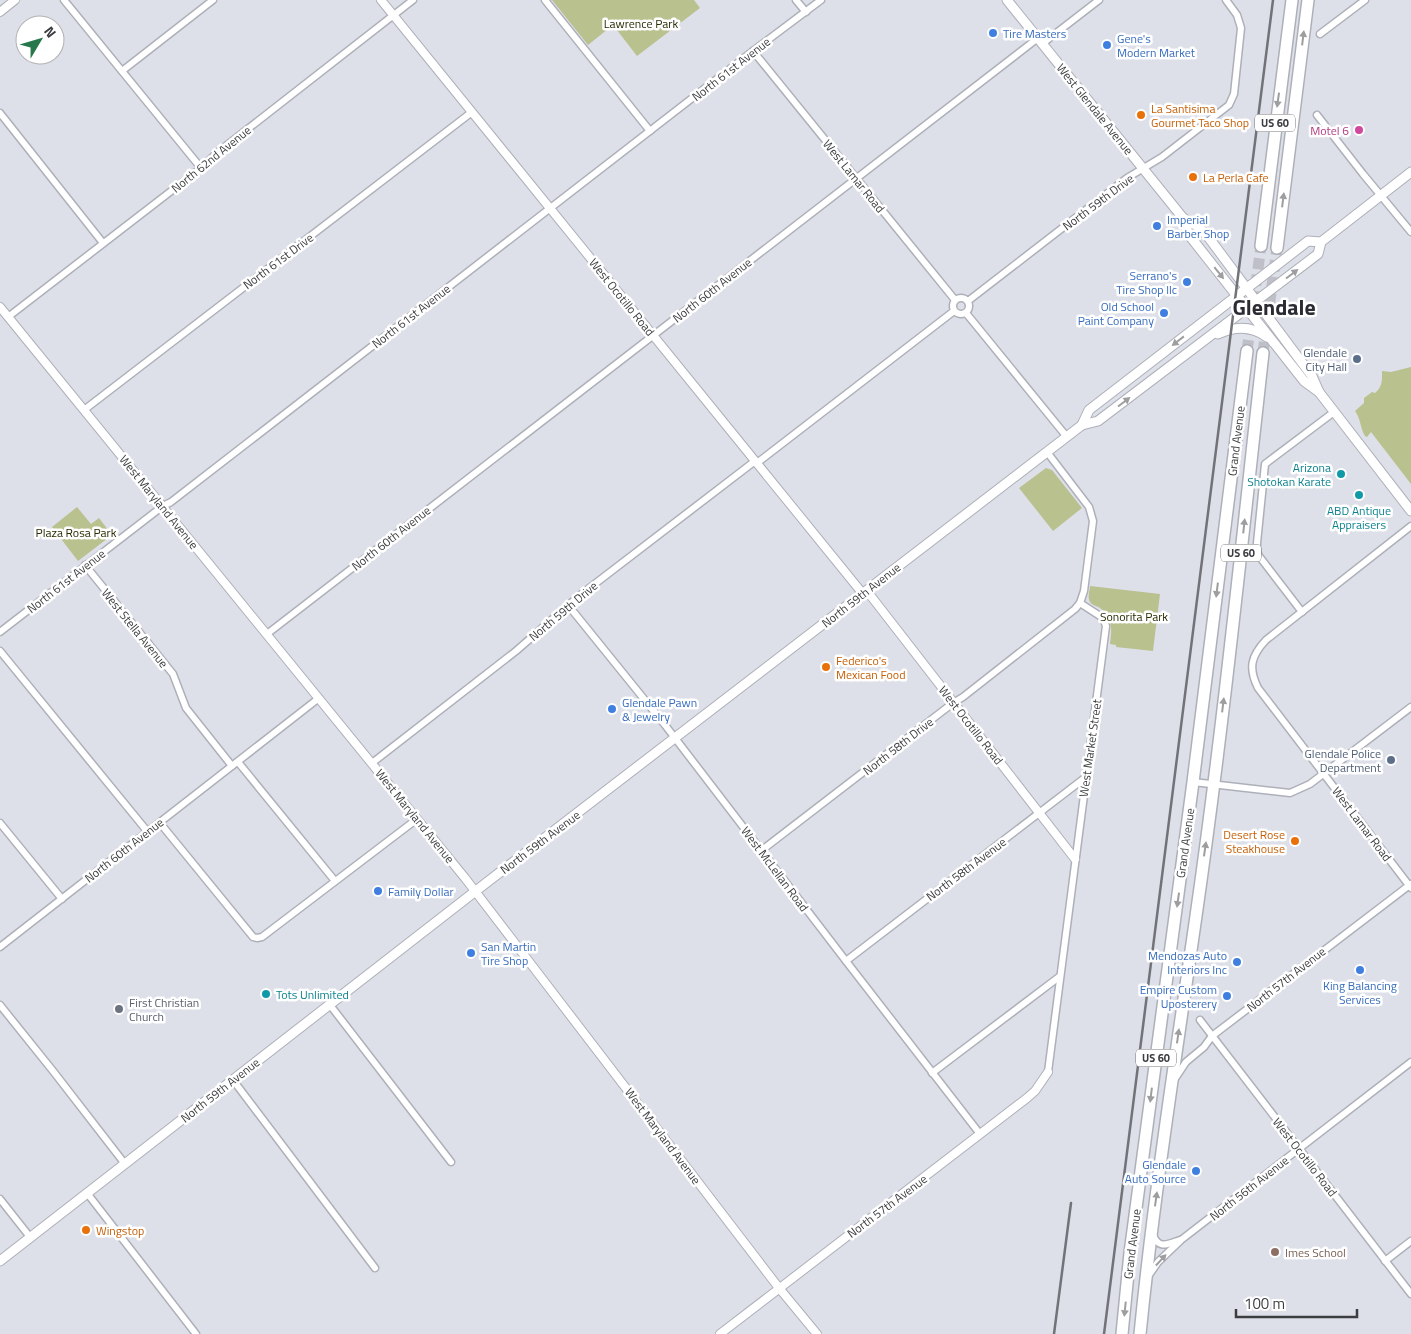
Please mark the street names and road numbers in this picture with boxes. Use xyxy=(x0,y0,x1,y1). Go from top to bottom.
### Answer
street label: North 61st Avenue xyxy=(688,32,774,106)
street label: West Glendale Avenue xyxy=(1052,59,1138,159)
road number: US 60 xyxy=(1255,115,1295,132)
street label: North 62nd Avenue xyxy=(167,121,255,197)
street label: West Lamar Road xyxy=(818,135,890,217)
street label: North 59th Drive xyxy=(1058,169,1138,235)
street label: North 61st Drive xyxy=(239,228,317,294)
street label: North 60th Avenue xyxy=(668,253,756,327)
street label: West Ocotillo Road xyxy=(585,254,659,340)
street label: North 61st Avenue xyxy=(368,279,454,353)
street label: Grand Avenue xyxy=(1222,405,1250,477)
street label: West Maryland Avenue xyxy=(115,451,203,553)
street label: North 60th Avenue xyxy=(347,501,435,575)
street label: North 61st Avenue xyxy=(23,544,109,618)
road number: US 60 xyxy=(1221,544,1261,562)
street label: North 59th Avenue xyxy=(817,558,905,632)
street label: North 59th Drive xyxy=(524,576,602,646)
street label: West Stella Avenue xyxy=(97,584,173,672)
street label: West Ocotillo Road xyxy=(934,681,1008,769)
street label: West Market Street xyxy=(1074,697,1106,798)
street label: North 58th Drive xyxy=(859,712,937,780)
street label: West Maryland Avenue xyxy=(371,765,459,867)
street label: West Lamar Road xyxy=(1327,783,1397,865)
street label: North 59th Avenue xyxy=(496,805,584,879)
street label: Grand Avenue xyxy=(1171,807,1199,879)
street label: North 60th Avenue xyxy=(80,813,168,887)
street label: West McLellan Road xyxy=(737,822,813,916)
street label: North 58th Avenue xyxy=(922,832,1010,906)
street label: North 57th Avenue xyxy=(1242,942,1330,1016)
road number: US 60 xyxy=(1136,1050,1176,1066)
street label: North 59th Avenue xyxy=(176,1053,264,1127)
street label: West Maryland Avenue xyxy=(620,1084,706,1188)
street label: West Ocotillo Road xyxy=(1268,1113,1342,1201)
street label: North 56th Avenue xyxy=(1205,1151,1293,1225)
street label: North 57th Avenue xyxy=(843,1169,931,1243)
street label: Grand Avenue xyxy=(1118,1208,1146,1280)

